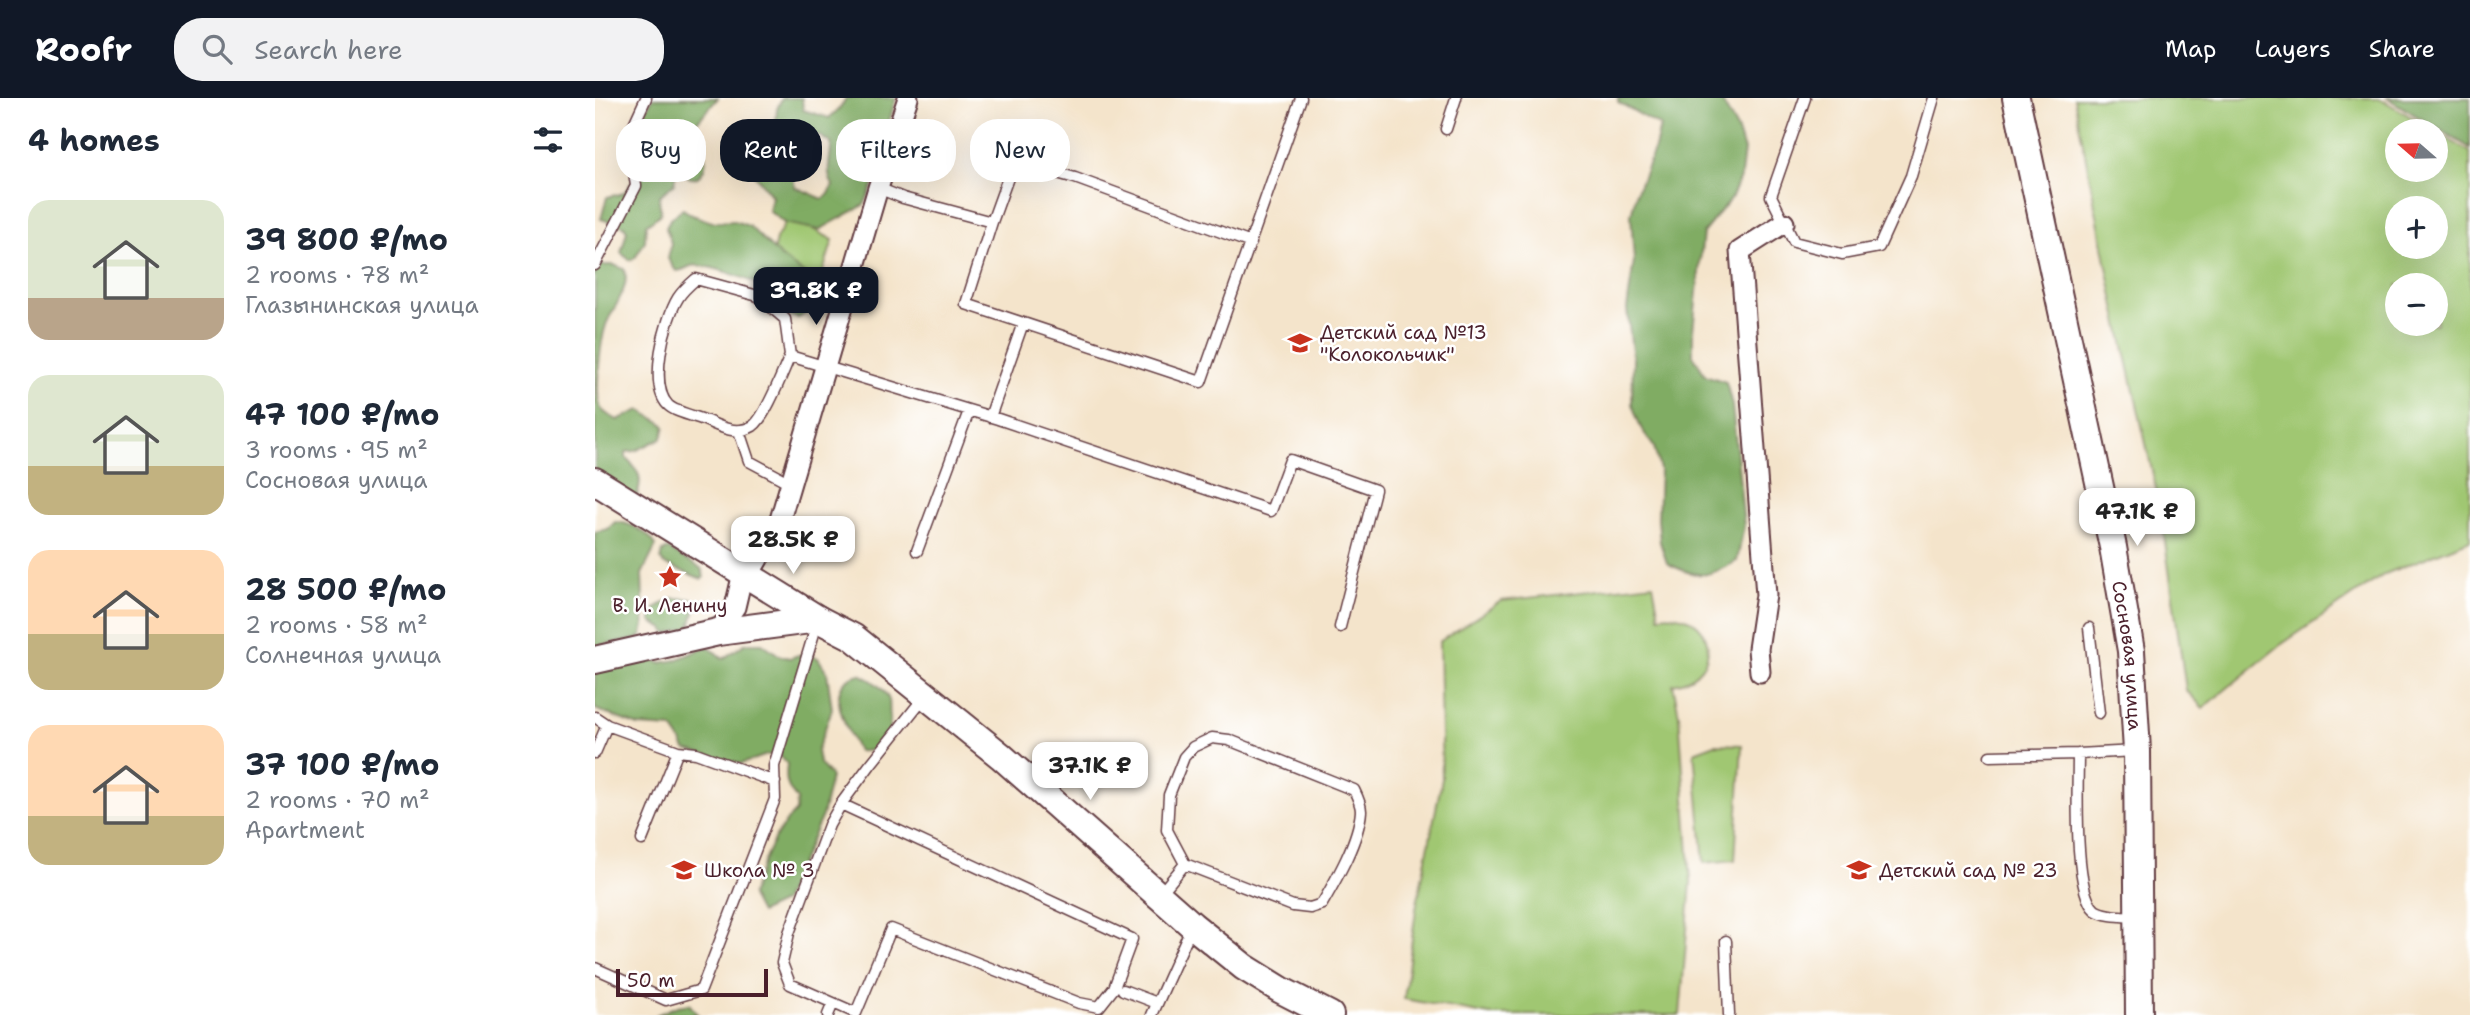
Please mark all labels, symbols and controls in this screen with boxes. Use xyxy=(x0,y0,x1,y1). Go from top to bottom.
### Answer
search box xyxy=(174,18,664,81)
text: Roofr xyxy=(35,27,132,72)
icon: search xyxy=(198,30,236,68)
text: Search here xyxy=(254,32,403,67)
text: Map xyxy=(2165,33,2216,65)
text: Layers xyxy=(2254,33,2331,65)
text: Share xyxy=(2369,33,2435,65)
chip: Buy xyxy=(616,119,706,182)
chip: Rent xyxy=(720,119,822,182)
chip: Filters xyxy=(836,119,956,182)
chip: New xyxy=(970,119,1070,182)
north arrow xyxy=(2385,119,2448,182)
map controls xyxy=(2385,119,2448,336)
text: 4 homes xyxy=(28,120,160,161)
icon: filters xyxy=(529,121,567,159)
button: + xyxy=(2385,196,2448,259)
text: 39 800 ₽/mo xyxy=(245,219,448,260)
icon: home xyxy=(84,228,168,312)
text: 2 rooms · 78 m² xyxy=(245,260,429,290)
pin: 39.8K ₽ xyxy=(751,268,881,327)
button: − xyxy=(2385,273,2448,336)
text: 39.8K ₽ xyxy=(769,275,863,305)
text: Глазынинская улица xyxy=(245,290,479,320)
place label: Детский сад №13 "Колокольчик" xyxy=(1320,320,1487,367)
school or university icon: Детский сад №13 "Колокольчик" xyxy=(1286,329,1314,357)
text: 47 100 ₽/mo xyxy=(245,394,440,435)
icon: home xyxy=(84,403,168,487)
text: 3 rooms · 95 m² xyxy=(245,435,428,465)
text: Сосновая улица xyxy=(245,465,427,495)
pin: 47.1K ₽ xyxy=(2072,489,2202,548)
text: 47.1K ₽ xyxy=(2095,496,2179,526)
pin: 28.5K ₽ xyxy=(728,517,858,576)
text: 28.5K ₽ xyxy=(747,524,839,554)
place icon: В. И. Ленину xyxy=(656,563,684,591)
text: 28 500 ₽/mo xyxy=(245,569,446,610)
icon: home xyxy=(84,578,168,662)
street label: Сосновая улица xyxy=(2107,579,2148,731)
place label: В. И. Ленину xyxy=(613,593,727,618)
text: 2 rooms · 58 m² xyxy=(245,610,428,640)
text: Солнечная улица xyxy=(245,640,441,670)
pin: 37.1K ₽ xyxy=(1025,742,1155,802)
text: 37 100 ₽/mo xyxy=(245,744,440,785)
text: 37.1K ₽ xyxy=(1048,750,1132,780)
icon: home xyxy=(84,753,168,837)
text: 2 rooms · 70 m² xyxy=(245,785,430,815)
text: Apartment xyxy=(245,815,365,845)
school or university icon: Школа № 3 xyxy=(670,856,698,884)
school or university icon: Детский сад № 23 xyxy=(1845,856,1873,884)
place label: Школа № 3 xyxy=(704,858,815,883)
place label: Детский сад № 23 xyxy=(1879,858,2058,883)
scale bar xyxy=(616,966,768,998)
text: 50 m xyxy=(627,968,675,993)

